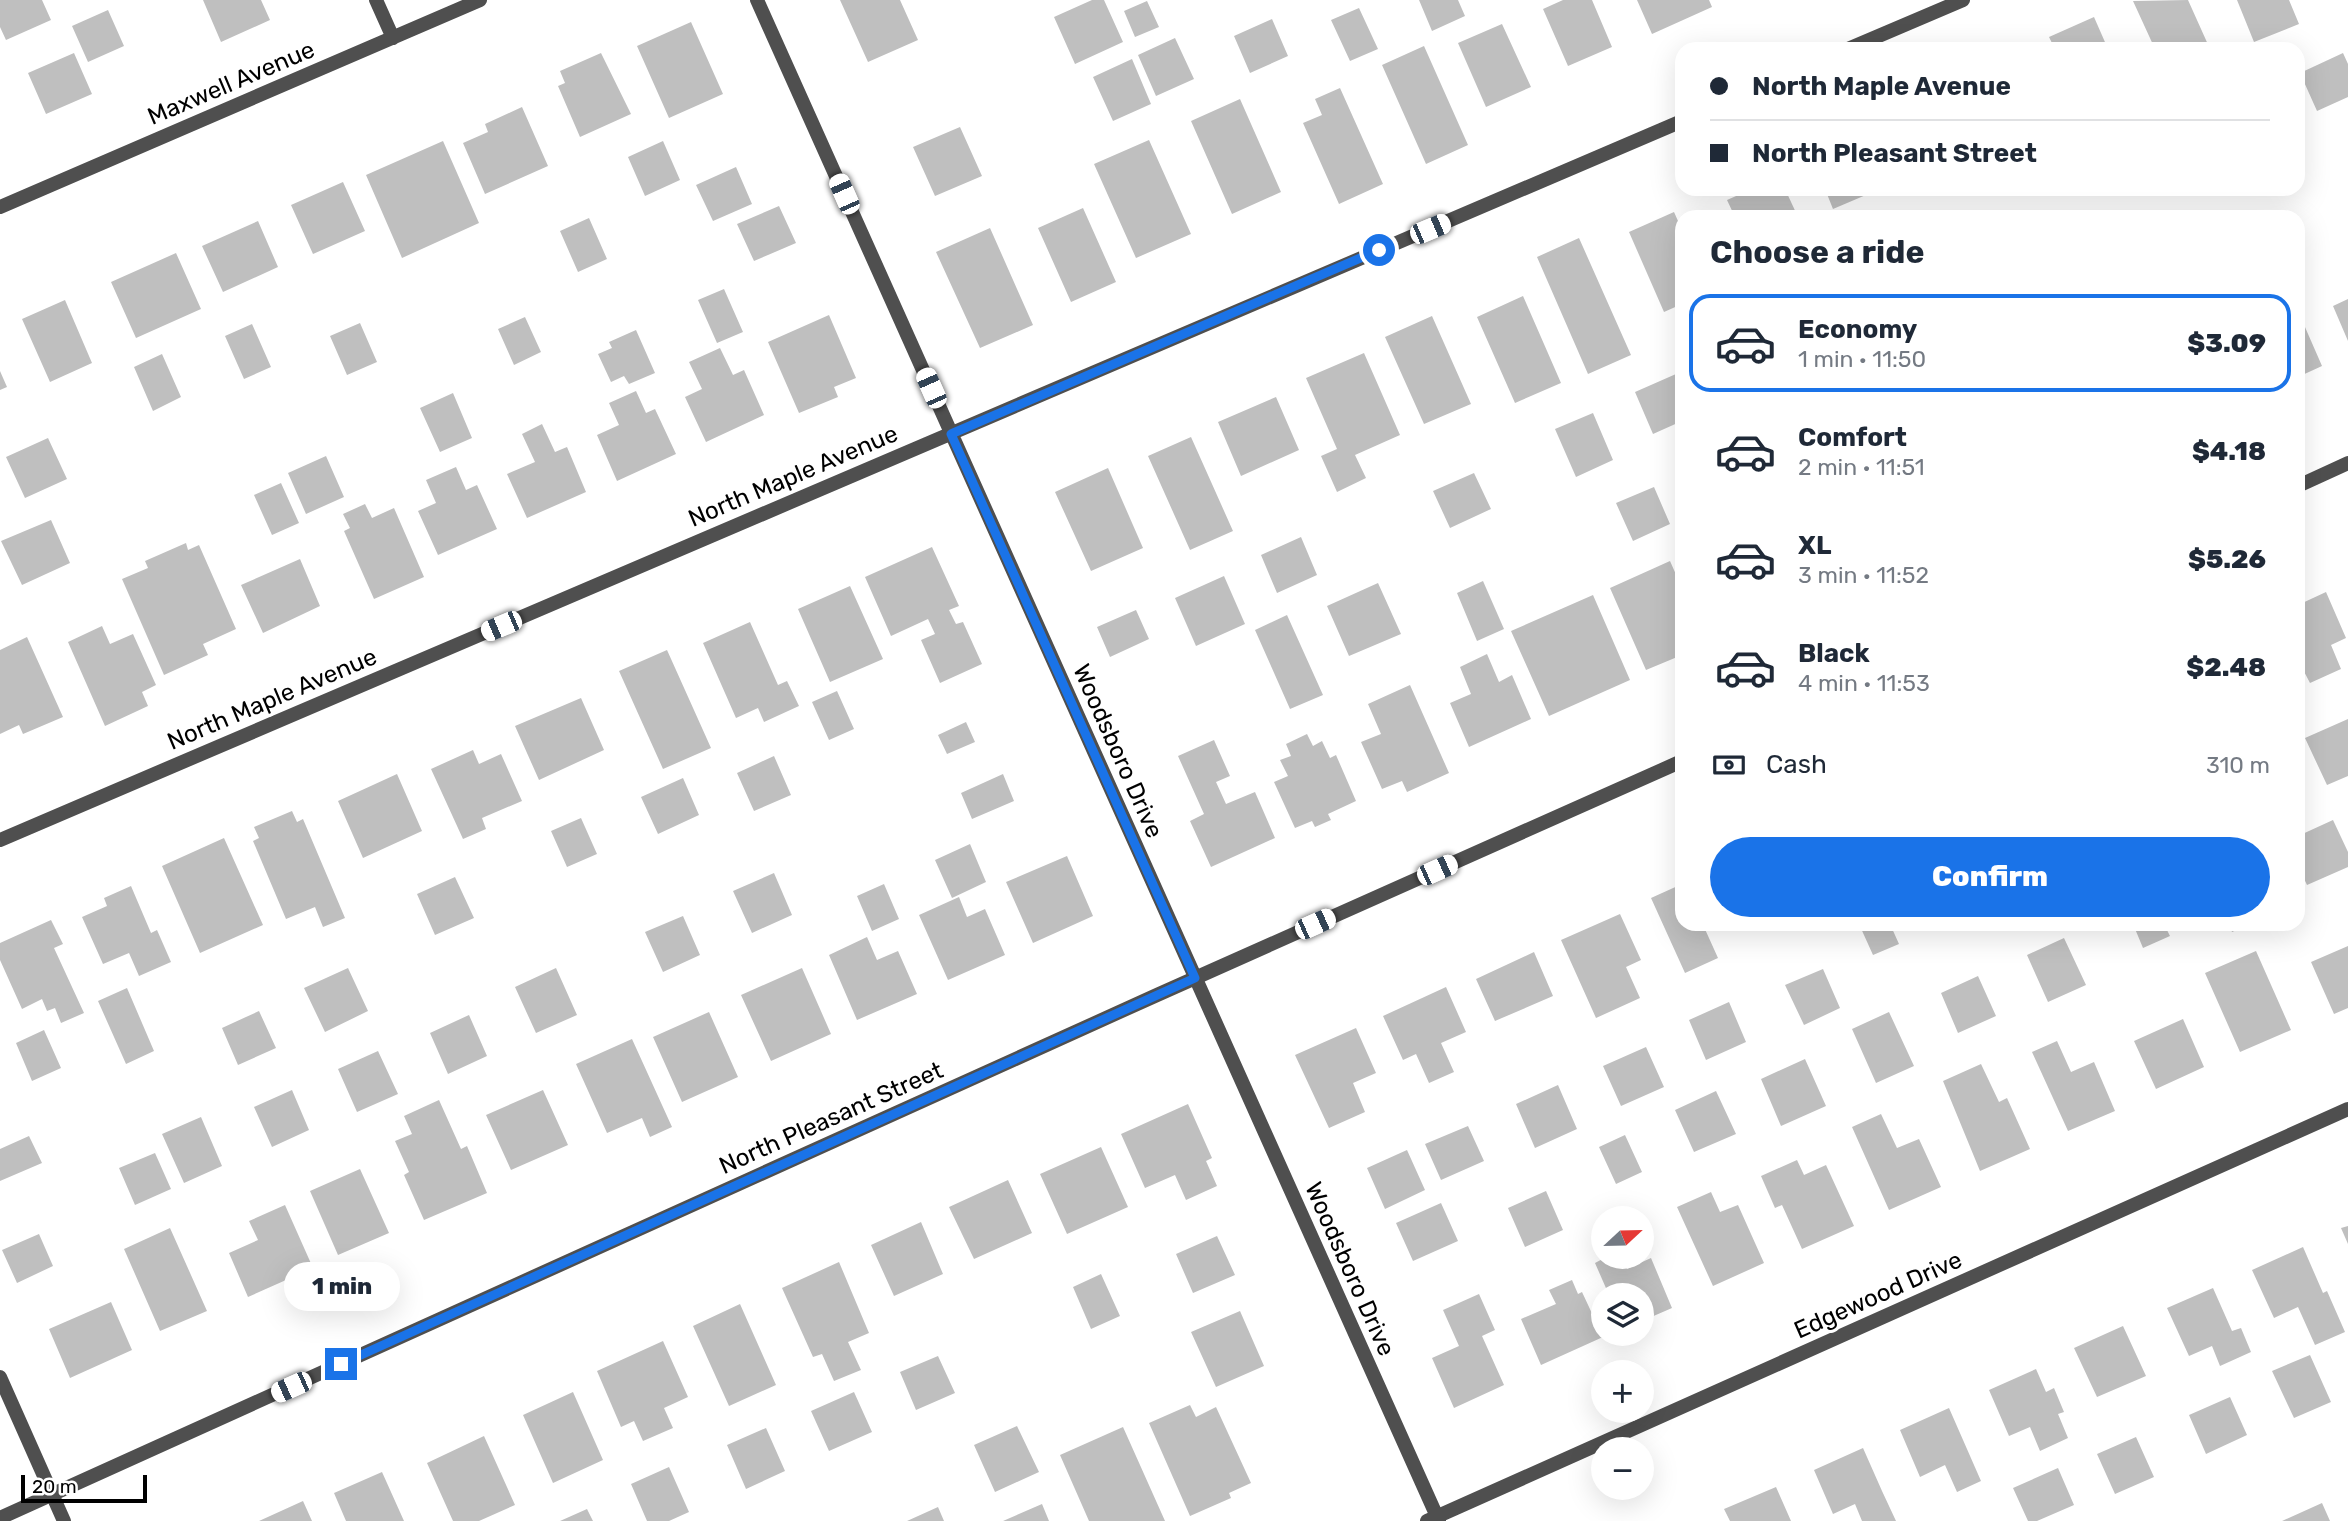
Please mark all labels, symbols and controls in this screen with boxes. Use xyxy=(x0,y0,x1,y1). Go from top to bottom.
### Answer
street label: Maxwell Avenue xyxy=(143,35,319,131)
text: North Maple Avenue xyxy=(1752,71,2011,102)
text: North Pleasant Street xyxy=(1752,138,2037,169)
car xyxy=(826,171,863,217)
car xyxy=(1407,211,1454,247)
text: Choose a ride xyxy=(1710,233,1924,271)
route start xyxy=(1363,234,1395,266)
icon: car xyxy=(1714,312,1777,375)
text: Economy xyxy=(1798,314,1917,345)
text: $3.09 xyxy=(2187,328,2266,359)
text: 1 min · 11:50 xyxy=(1798,345,1926,373)
car xyxy=(913,365,950,411)
street label: North Maple Avenue xyxy=(684,419,902,533)
icon: car xyxy=(1714,420,1777,483)
text: Comfort xyxy=(1798,422,1907,453)
text: $4.18 xyxy=(2192,436,2266,467)
text: 2 min · 11:51 xyxy=(1798,453,1925,481)
icon: car xyxy=(1714,528,1777,591)
text: XL xyxy=(1798,530,1831,561)
text: $5.26 xyxy=(2188,544,2266,575)
text: 3 min · 11:52 xyxy=(1798,561,1929,589)
car xyxy=(478,608,525,644)
icon: car xyxy=(1714,636,1777,699)
text: Black xyxy=(1798,638,1870,669)
street label: North Maple Avenue xyxy=(163,642,381,756)
text: $2.48 xyxy=(2186,652,2266,683)
street label: Woodsboro Drive xyxy=(1067,660,1169,842)
text: 4 min · 11:53 xyxy=(1798,669,1930,697)
icon: cash xyxy=(1710,746,1748,784)
text: Cash xyxy=(1766,749,1827,780)
text: 310 m xyxy=(2206,751,2270,779)
button: Confirm xyxy=(1710,837,2270,917)
car xyxy=(1414,852,1461,888)
car xyxy=(1292,906,1339,942)
street label: North Pleasant Street xyxy=(715,1056,947,1180)
street label: Woodsboro Drive xyxy=(1299,1178,1401,1360)
north arrow xyxy=(1591,1206,1654,1269)
map controls xyxy=(1591,1206,1654,1500)
street label: Edgewood Drive xyxy=(1790,1245,1966,1345)
callout: 1 min xyxy=(283,1262,399,1312)
text: 1 min xyxy=(312,1272,372,1300)
button: layers xyxy=(1591,1283,1654,1346)
route end xyxy=(325,1348,357,1380)
button: + xyxy=(1591,1360,1654,1423)
car xyxy=(268,1369,315,1405)
button: − xyxy=(1591,1437,1654,1500)
scale bar xyxy=(21,1472,147,1504)
text: 20 m xyxy=(32,1475,77,1498)

